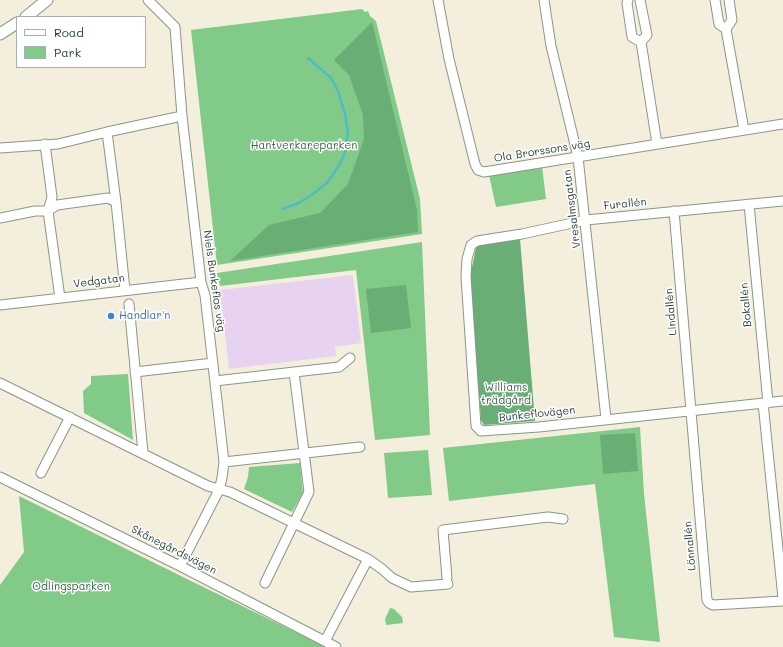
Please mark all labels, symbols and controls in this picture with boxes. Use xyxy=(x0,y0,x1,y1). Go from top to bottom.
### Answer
legend xyxy=(16,16,146,68)
text: Road xyxy=(54,24,84,40)
text: Park xyxy=(54,44,81,60)
street label: Ola Brorssons väg xyxy=(493,137,591,165)
park label: Hantverkareparken xyxy=(251,139,357,153)
street label: Vresalmsgatan xyxy=(561,169,583,249)
street label: Furallén xyxy=(603,195,647,213)
street label: Niels Bunkeflos väg xyxy=(200,229,228,333)
street label: Vedgatan xyxy=(72,271,126,291)
street label: Bokallén xyxy=(737,282,755,328)
street label: Lindallén xyxy=(662,288,680,336)
place label: Handlar'n xyxy=(119,309,170,323)
marker: Handlar'n xyxy=(106,311,116,321)
park label: Williams trädgård xyxy=(481,381,531,407)
street label: Bunkeflovägen xyxy=(498,403,576,425)
street label: Lönnallén xyxy=(681,521,699,571)
street label: Skånegårdsvägen xyxy=(129,523,219,577)
park label: Odlingsparken xyxy=(32,580,110,594)

